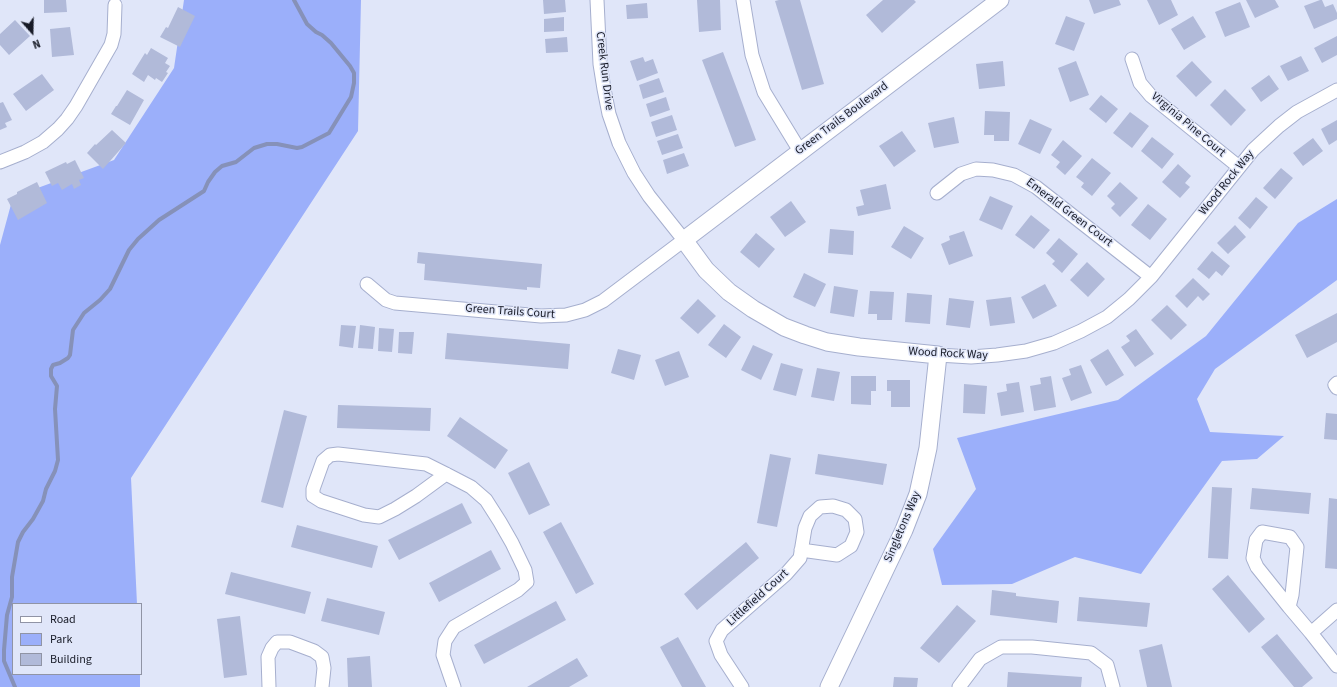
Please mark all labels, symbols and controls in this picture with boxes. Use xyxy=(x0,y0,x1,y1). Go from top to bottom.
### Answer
north arrow xyxy=(12,12,52,52)
street label: Creek Run Drive xyxy=(592,31,616,111)
text: N xyxy=(30,35,42,52)
street label: Green Trails Boulevard xyxy=(793,79,891,159)
street label: Virginia Pine Court xyxy=(1148,90,1228,160)
street label: Wood Rock Way xyxy=(1196,148,1258,218)
street label: Emerald Green Court xyxy=(1023,176,1115,250)
street label: Green Trails Court xyxy=(465,302,555,322)
street label: Wood Rock Way xyxy=(908,345,988,363)
street label: Singletons Way xyxy=(881,489,925,565)
street label: Littlefield Court xyxy=(724,566,792,630)
legend xyxy=(12,603,142,675)
text: Road xyxy=(50,611,76,628)
text: Park xyxy=(50,631,72,648)
text: Building xyxy=(50,651,92,668)

